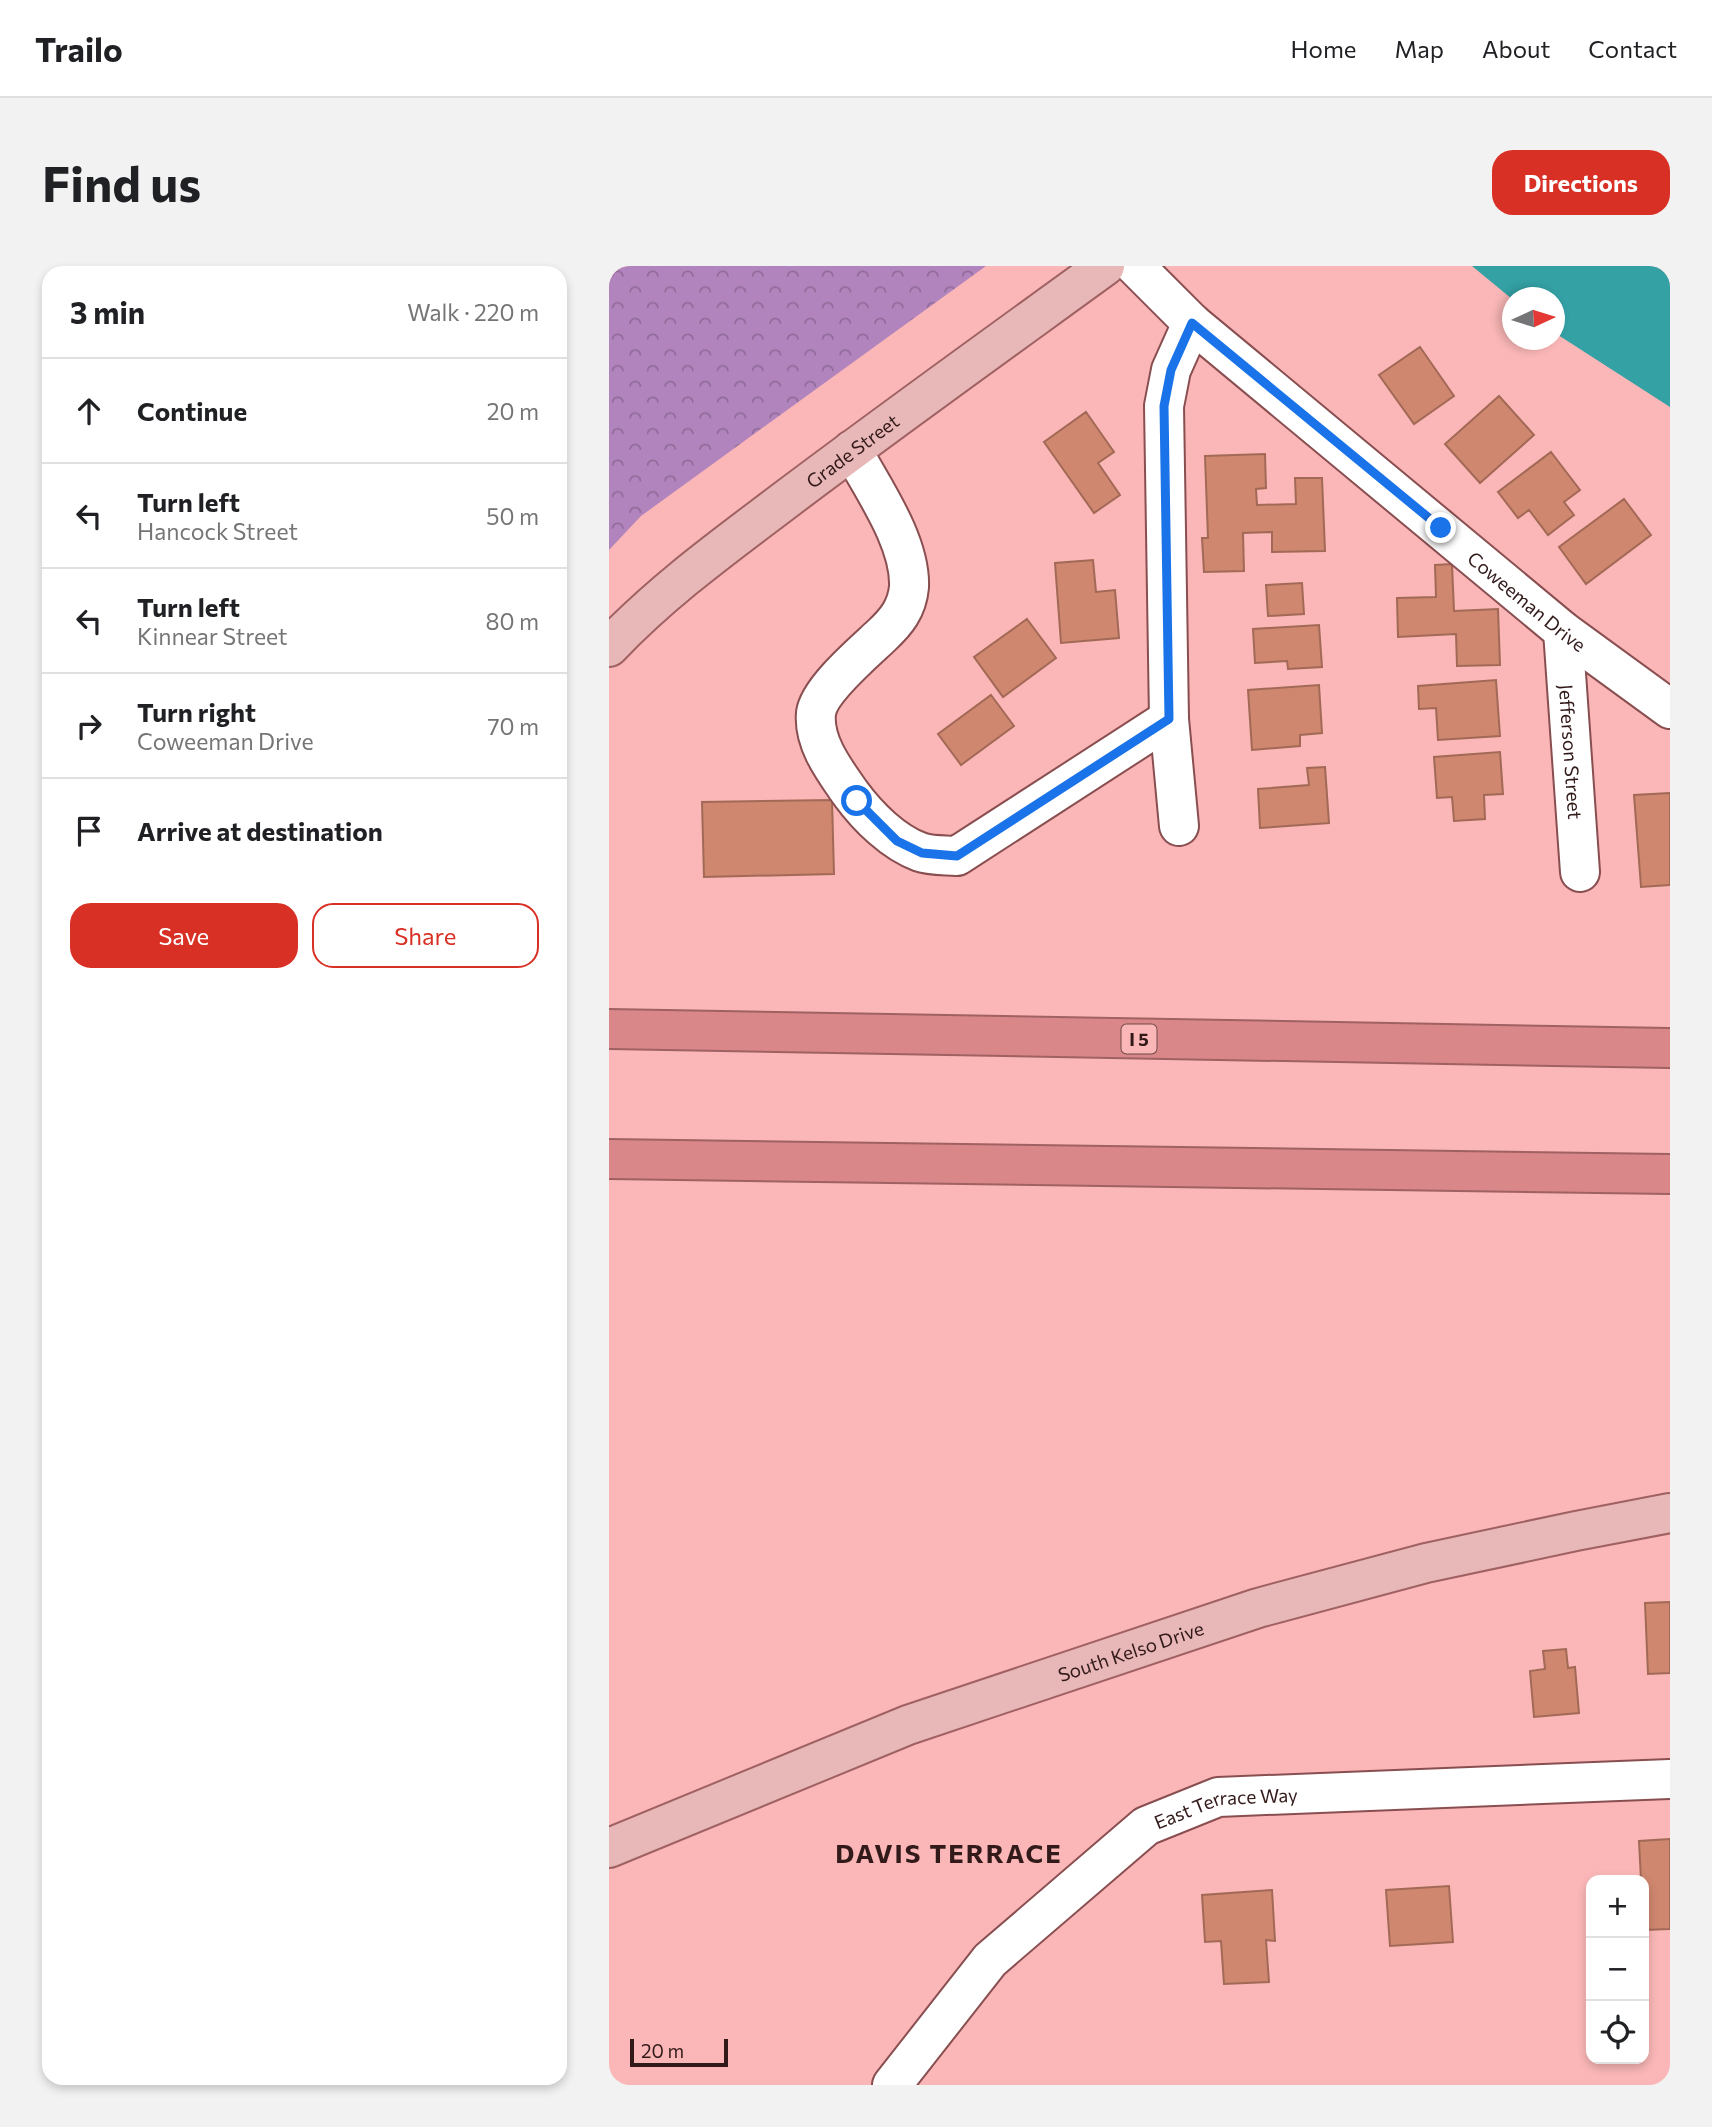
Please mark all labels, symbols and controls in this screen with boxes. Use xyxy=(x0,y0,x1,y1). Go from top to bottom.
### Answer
text: Trailo xyxy=(35,28,123,69)
text: Home xyxy=(1291,34,1357,63)
text: Map xyxy=(1395,34,1444,63)
text: About xyxy=(1482,34,1550,63)
text: Contact xyxy=(1588,34,1677,63)
button: Directions xyxy=(1492,150,1670,215)
text: Find us xyxy=(42,152,201,212)
north arrow xyxy=(1502,287,1565,350)
text: 3 min xyxy=(70,293,145,330)
text: Walk · 220 m xyxy=(407,298,539,326)
icon: ahead xyxy=(70,392,108,430)
text: Continue xyxy=(137,395,247,426)
text: 20 m xyxy=(487,397,539,425)
street label: Grade Street xyxy=(801,408,903,492)
text: Turn left xyxy=(137,486,240,517)
icon: left xyxy=(70,497,108,535)
text: 50 m xyxy=(486,502,539,530)
route end xyxy=(1425,512,1456,543)
text: Hancock Street xyxy=(137,517,298,545)
street label: Coweeman Drive xyxy=(1463,546,1591,656)
text: Turn left xyxy=(137,591,240,622)
icon: left xyxy=(70,602,108,640)
text: 80 m xyxy=(486,607,539,635)
text: Kinnear Street xyxy=(137,622,287,650)
street label: Jefferson Street xyxy=(1555,683,1588,820)
text: Turn right xyxy=(137,696,256,727)
icon: right xyxy=(70,707,108,745)
text: 70 m xyxy=(487,712,539,740)
text: Coweeman Drive xyxy=(137,727,314,755)
route start xyxy=(841,785,872,816)
icon: arrive xyxy=(70,812,108,850)
text: Arrive at destination xyxy=(137,815,383,846)
button: Save xyxy=(70,903,298,968)
button: Share xyxy=(312,903,539,968)
road number: I 5 xyxy=(1121,1024,1157,1054)
street label: South Kelso Drive xyxy=(1055,1616,1206,1686)
street label: East Terrace Way xyxy=(1151,1782,1298,1833)
district label: DAVIS TERRACE xyxy=(835,1837,1063,1868)
map controls xyxy=(1586,1875,1649,2064)
button: + xyxy=(1586,1875,1649,1938)
button: − xyxy=(1586,1938,1649,2001)
button: locate xyxy=(1586,2001,1649,2064)
scale bar xyxy=(630,2036,728,2068)
text: 20 m xyxy=(641,2039,684,2062)

